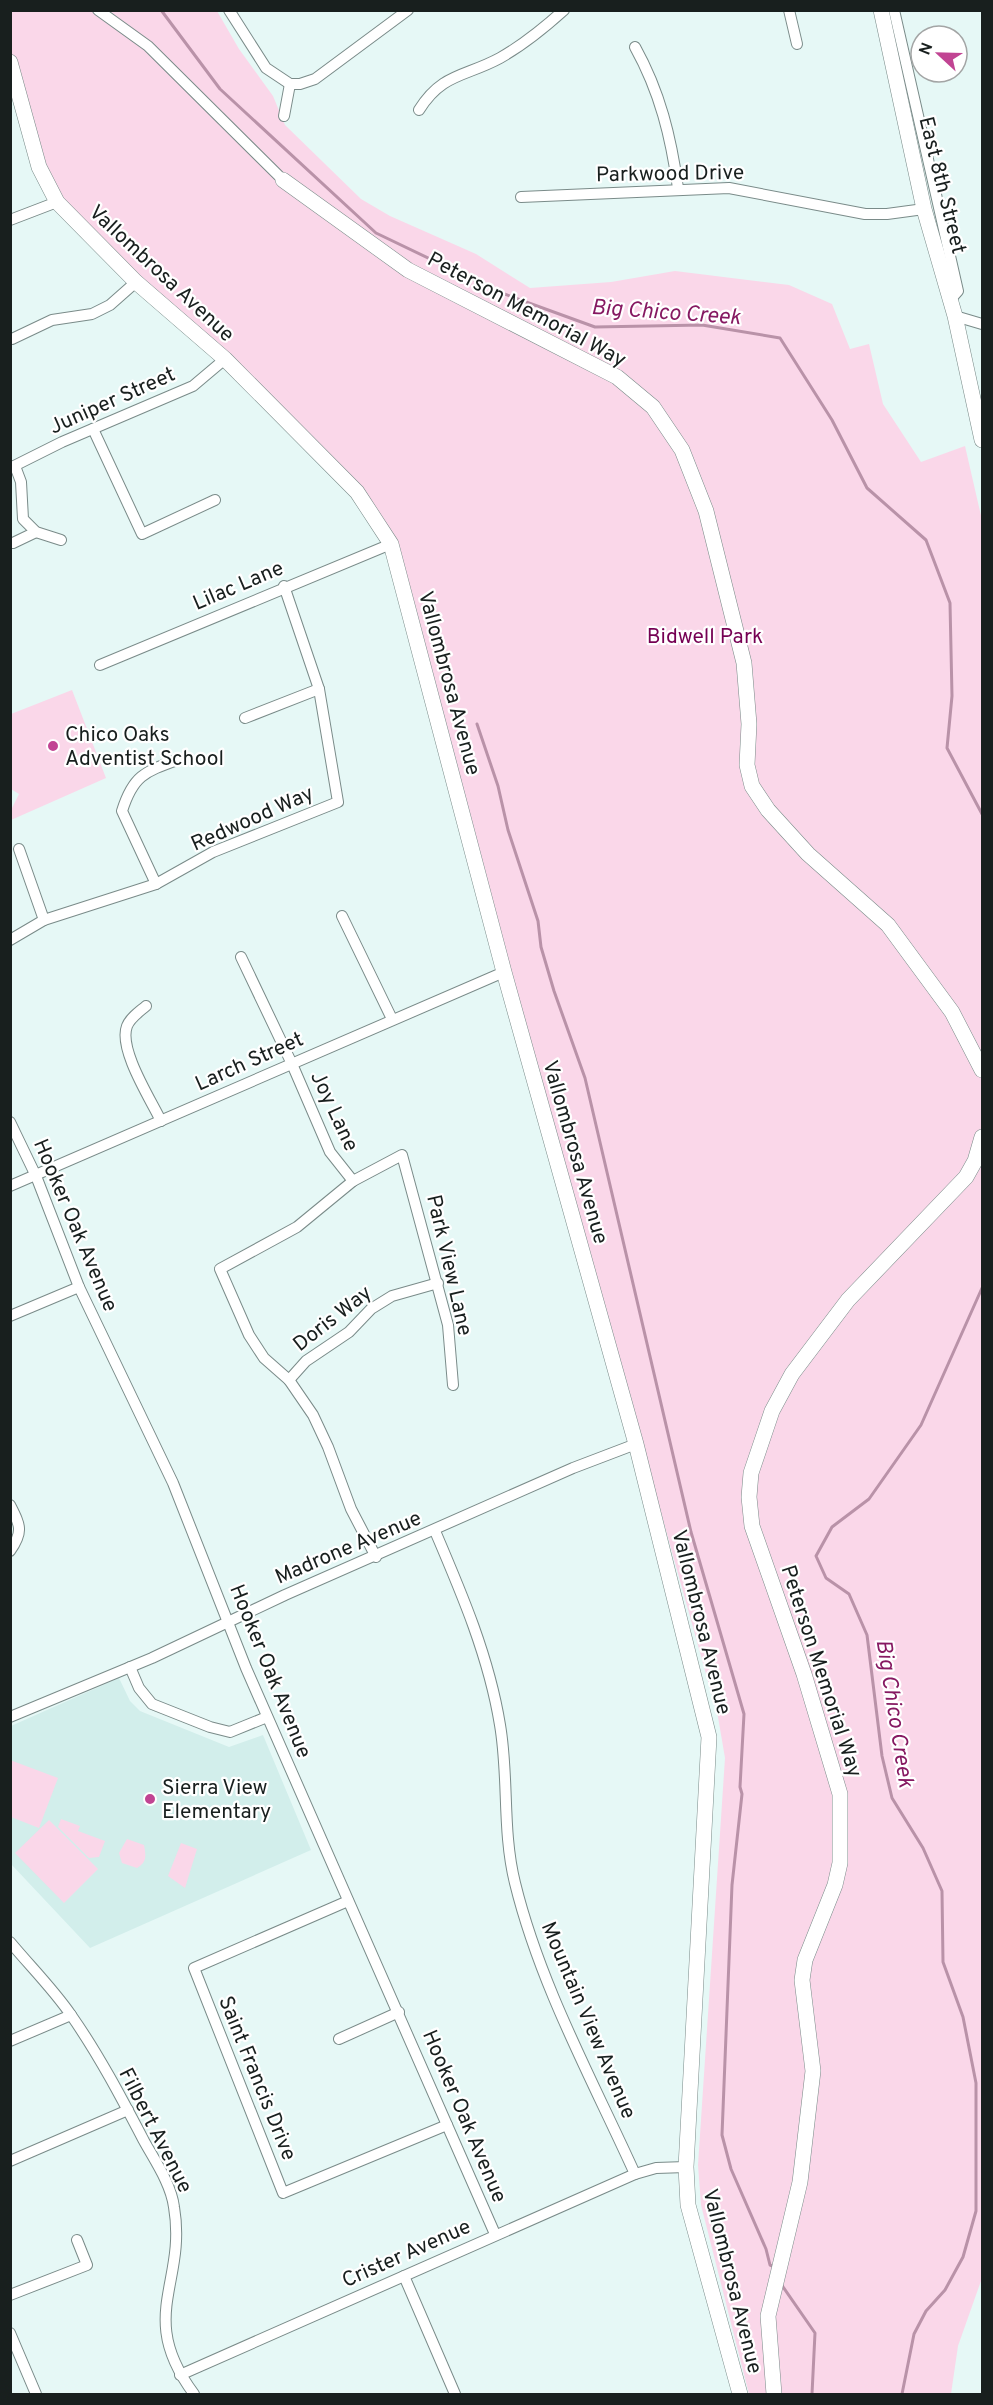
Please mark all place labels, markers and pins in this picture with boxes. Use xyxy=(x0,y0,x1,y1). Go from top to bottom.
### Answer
place label: Chico Oaks Adventist School xyxy=(65,722,224,773)
marker: Chico Oaks Adventist School xyxy=(46,739,60,753)
place label: Sierra View Elementary xyxy=(162,1775,271,1826)
marker: Sierra View Elementary xyxy=(143,1792,157,1806)

